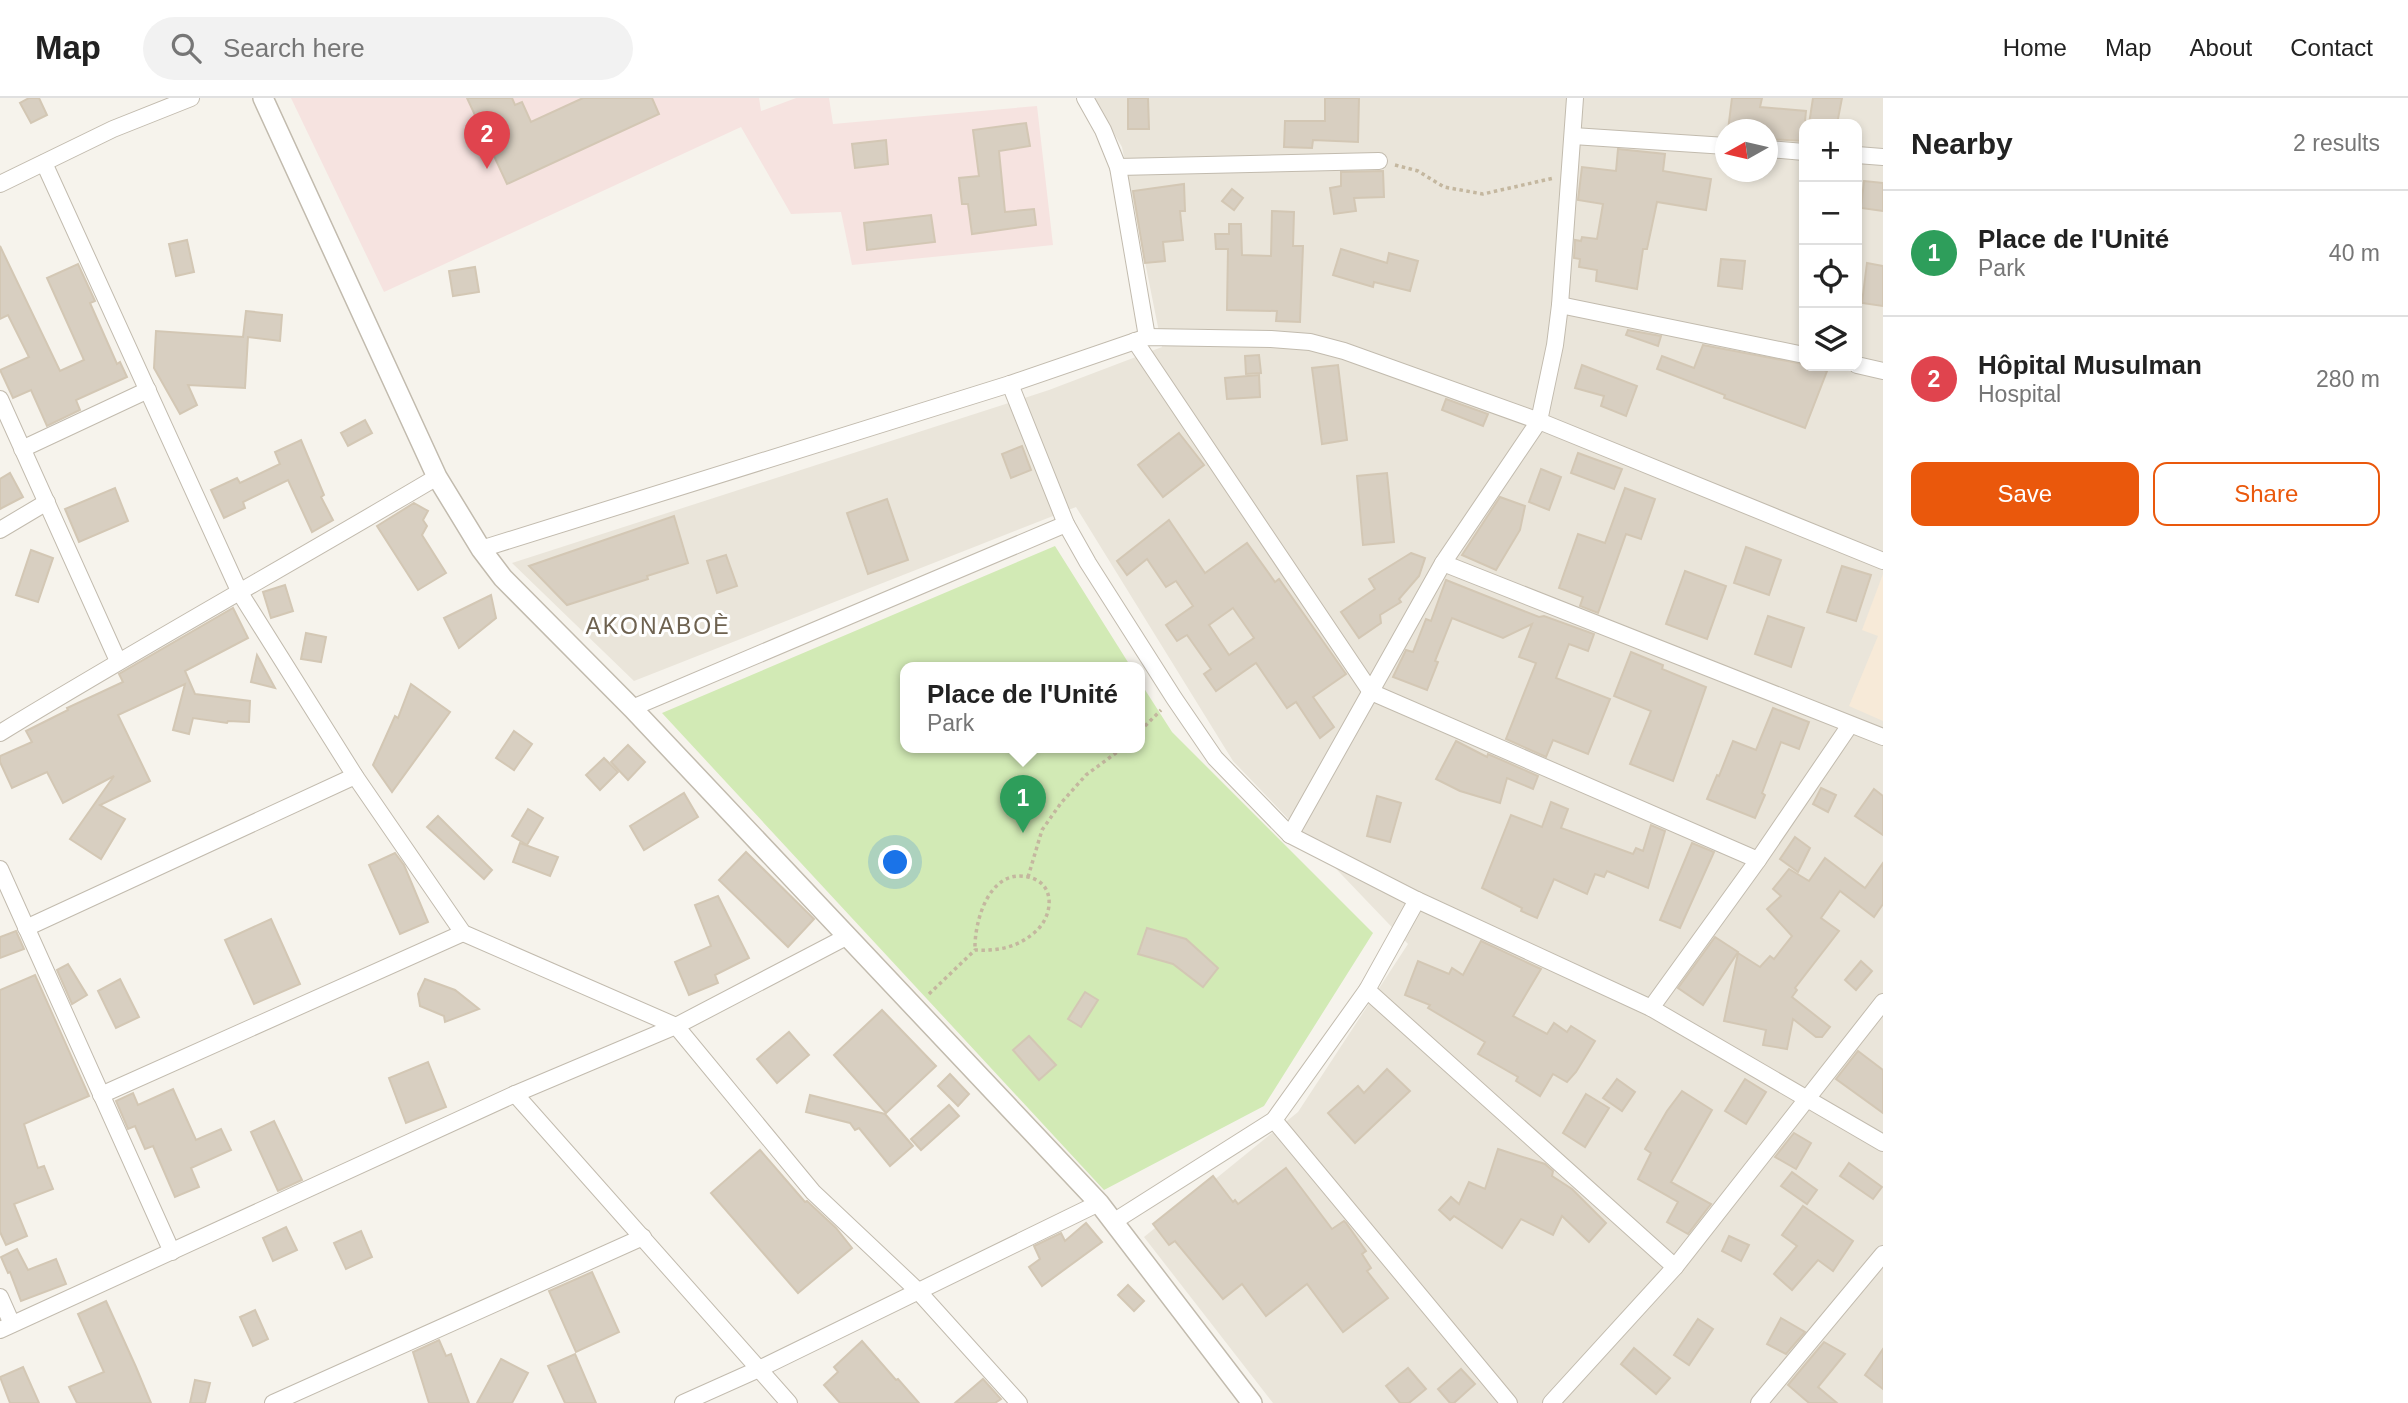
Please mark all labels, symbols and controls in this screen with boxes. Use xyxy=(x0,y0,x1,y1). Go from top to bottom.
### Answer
search box xyxy=(143,17,633,80)
text: Map xyxy=(35,29,101,66)
icon: search xyxy=(167,29,205,67)
text: Search here xyxy=(223,33,365,63)
text: Home xyxy=(2003,34,2067,61)
text: Map xyxy=(2105,34,2152,61)
text: About xyxy=(2190,34,2252,61)
text: Contact xyxy=(2290,34,2373,61)
pin: 2 xyxy=(464,111,510,169)
north arrow xyxy=(1715,119,1778,182)
map controls xyxy=(1799,119,1862,371)
button: + xyxy=(1799,119,1862,182)
text: Nearby xyxy=(1911,127,2013,160)
text: 2 results xyxy=(2293,130,2380,156)
button: − xyxy=(1799,182,1862,245)
text: Place de l'Unité xyxy=(1978,224,2169,254)
text: 1 xyxy=(1928,240,1940,266)
text: 40 m xyxy=(2329,240,2380,266)
button: locate xyxy=(1799,245,1862,308)
text: Park xyxy=(1978,255,2025,281)
button: layers xyxy=(1799,308,1862,371)
text: Hôpital Musulman xyxy=(1978,350,2202,380)
text: 2 xyxy=(1928,366,1940,392)
text: 280 m xyxy=(2316,366,2380,392)
text: Hospital xyxy=(1978,381,2061,407)
button: Save xyxy=(1911,462,2139,526)
button: Share xyxy=(2153,462,2380,526)
district label: AKONABOÈ xyxy=(585,613,731,639)
popup xyxy=(900,662,1145,753)
text: Place de l'Unité xyxy=(927,679,1118,709)
text: Park xyxy=(927,710,974,736)
pin: 1 xyxy=(1000,775,1046,833)
your location xyxy=(878,845,912,879)

